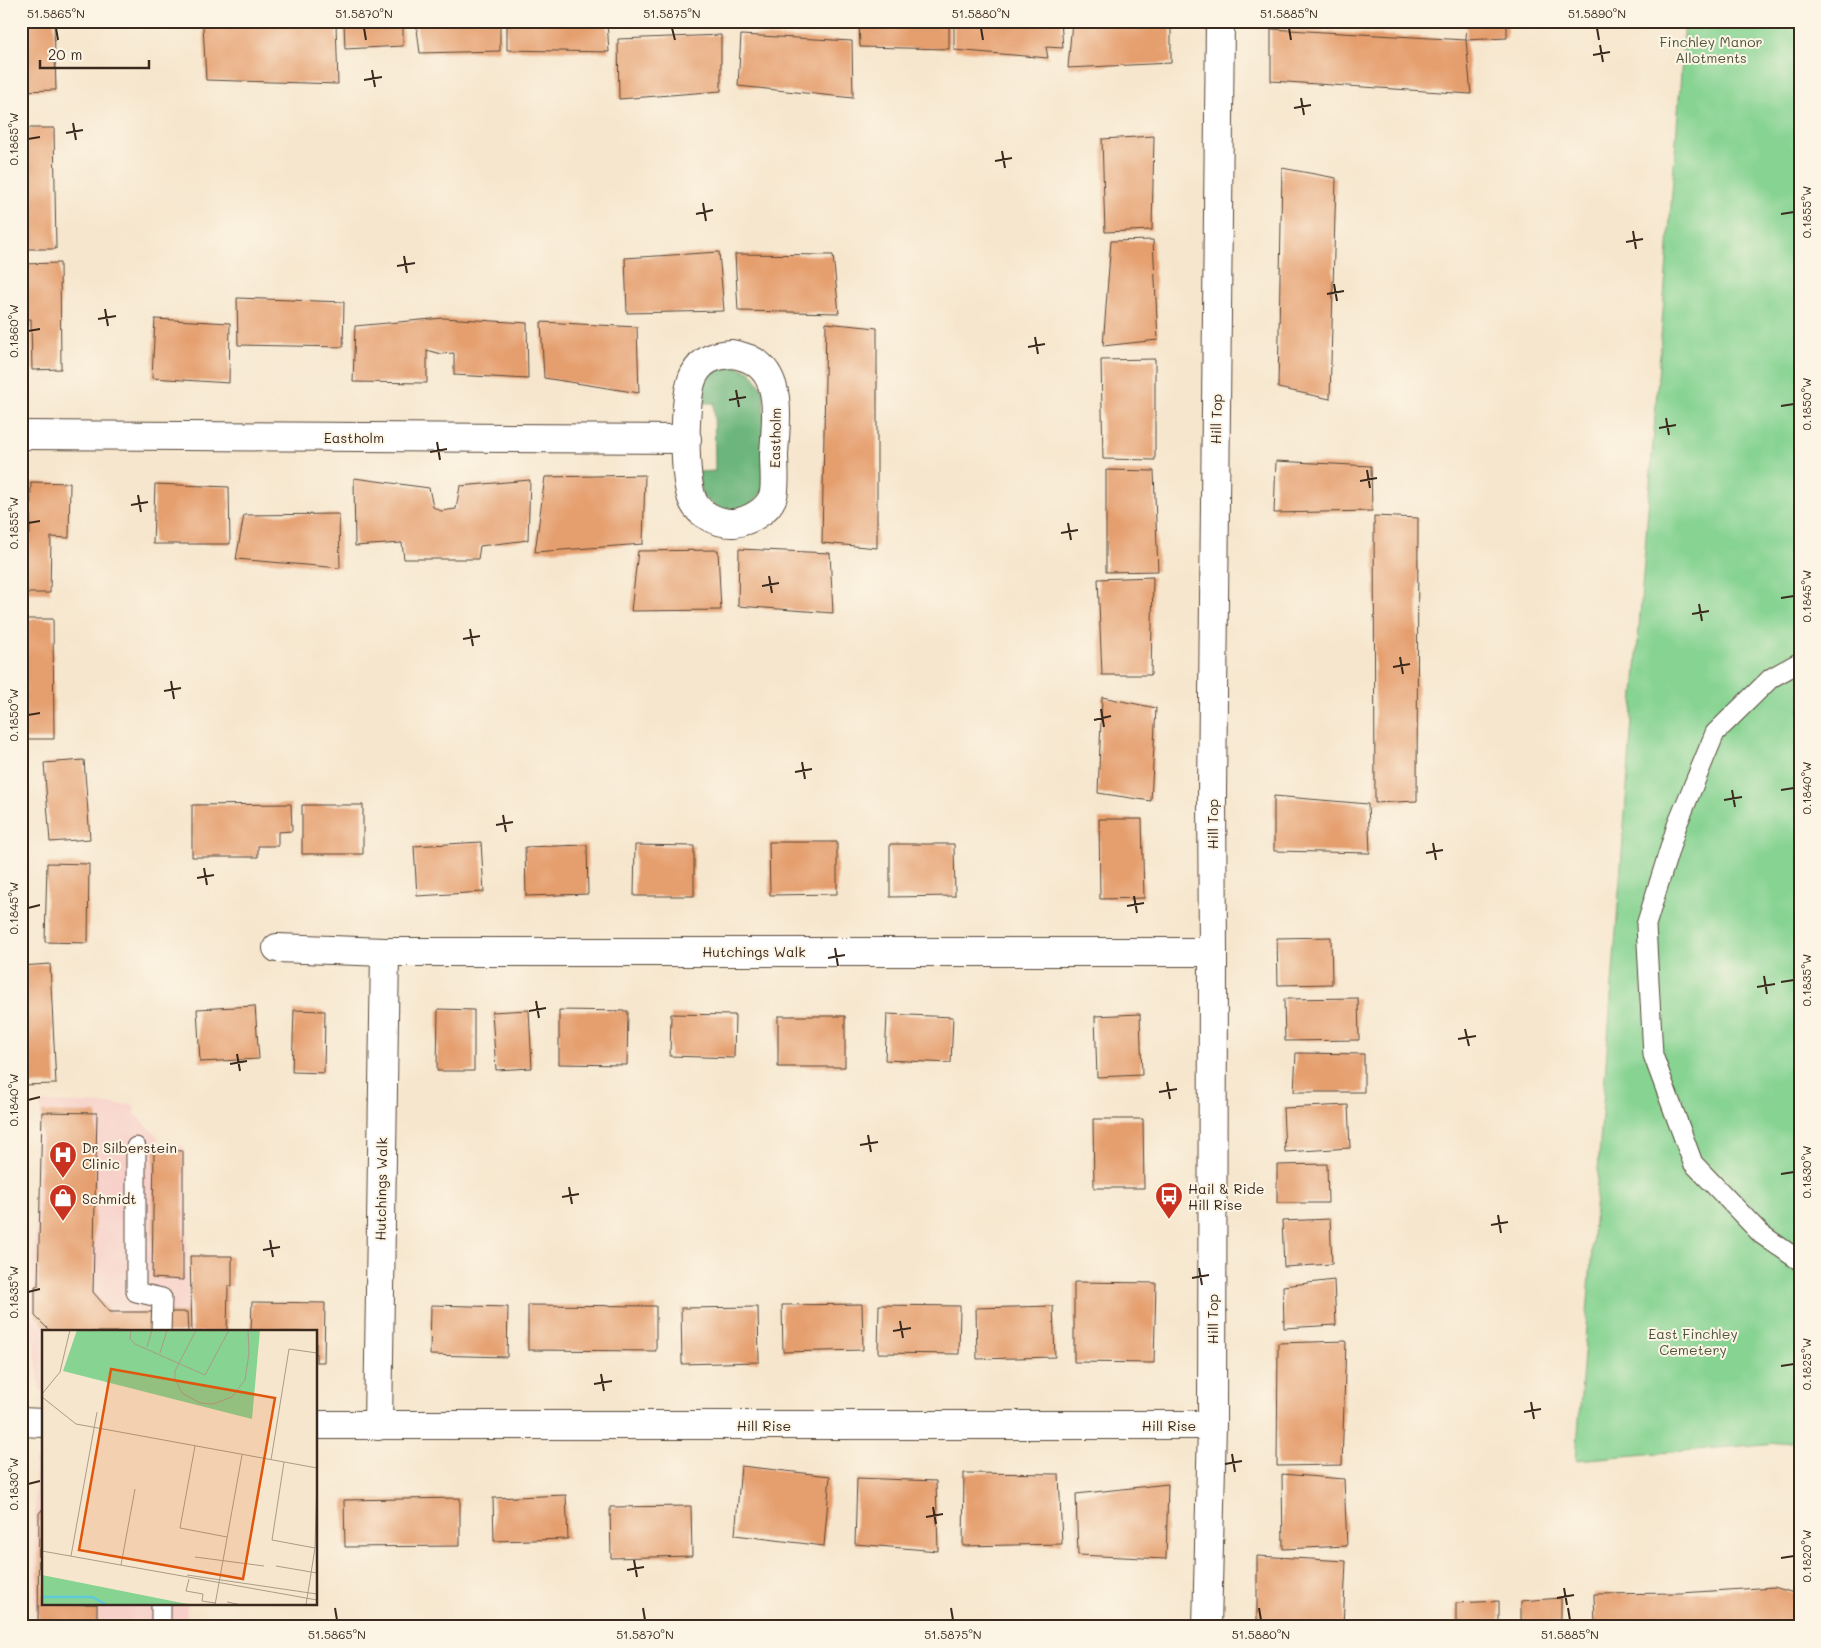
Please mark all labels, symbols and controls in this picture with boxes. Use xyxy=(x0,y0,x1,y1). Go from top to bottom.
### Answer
text: 51.5865°N xyxy=(27,5,85,21)
text: 51.5870°N xyxy=(335,5,393,21)
text: 51.5875°N xyxy=(643,5,701,21)
text: 51.5880°N xyxy=(952,5,1010,21)
text: 51.5885°N xyxy=(1260,5,1318,21)
text: 51.5890°N xyxy=(1568,5,1626,21)
park label: Finchley Manor Allotments xyxy=(1660,32,1762,67)
scale bar xyxy=(40,38,149,70)
text: 20 m xyxy=(48,44,82,64)
text: 0.1865°W xyxy=(5,113,21,165)
text: 0.1855°W xyxy=(1798,186,1814,238)
text: 0.1860°W xyxy=(5,304,21,358)
text: 0.1850°W xyxy=(1798,377,1814,431)
street label: Hill Top xyxy=(1206,394,1226,444)
street label: Eastholm xyxy=(765,408,785,468)
street label: Eastholm xyxy=(324,428,384,447)
text: 0.1855°W xyxy=(5,497,21,549)
text: 0.1845°W xyxy=(1798,570,1814,622)
text: 0.1850°W xyxy=(5,688,21,742)
text: 0.1840°W xyxy=(1798,761,1814,815)
street label: Hill Top xyxy=(1203,799,1222,849)
text: 0.1845°W xyxy=(5,882,21,934)
street label: Hutchings Walk xyxy=(702,942,806,961)
text: 0.1835°W xyxy=(1798,954,1814,1006)
text: 0.1840°W xyxy=(5,1073,21,1127)
street label: Hutchings Walk xyxy=(371,1137,391,1241)
place label: Dr Silberstein Clinic xyxy=(82,1138,177,1173)
hospital icon: Dr Silberstein Clinic xyxy=(48,1140,78,1179)
text: 0.1830°W xyxy=(1798,1145,1814,1199)
place label: Hail & Ride Hill Rise xyxy=(1188,1179,1264,1214)
bus stop icon: Hail & Ride Hill Rise xyxy=(1154,1181,1184,1220)
shop icon: Schmidt xyxy=(48,1183,78,1222)
place label: Schmidt xyxy=(82,1189,137,1208)
text: 0.1835°W xyxy=(5,1266,21,1318)
street label: Hill Top xyxy=(1203,1294,1222,1344)
park label: East Finchley Cemetery xyxy=(1648,1324,1738,1359)
inset map xyxy=(42,1330,318,1606)
text: 0.1825°W xyxy=(1798,1338,1814,1390)
street label: Hill Rise xyxy=(737,1416,791,1435)
street label: Hill Rise xyxy=(1142,1416,1196,1435)
text: 0.1830°W xyxy=(5,1457,21,1511)
text: 0.1820°W xyxy=(1798,1530,1814,1582)
text: 51.5865°N xyxy=(308,1626,366,1642)
text: 51.5870°N xyxy=(616,1626,674,1642)
text: 51.5875°N xyxy=(924,1626,982,1642)
text: 51.5880°N xyxy=(1232,1626,1290,1642)
text: 51.5885°N xyxy=(1541,1626,1599,1642)

